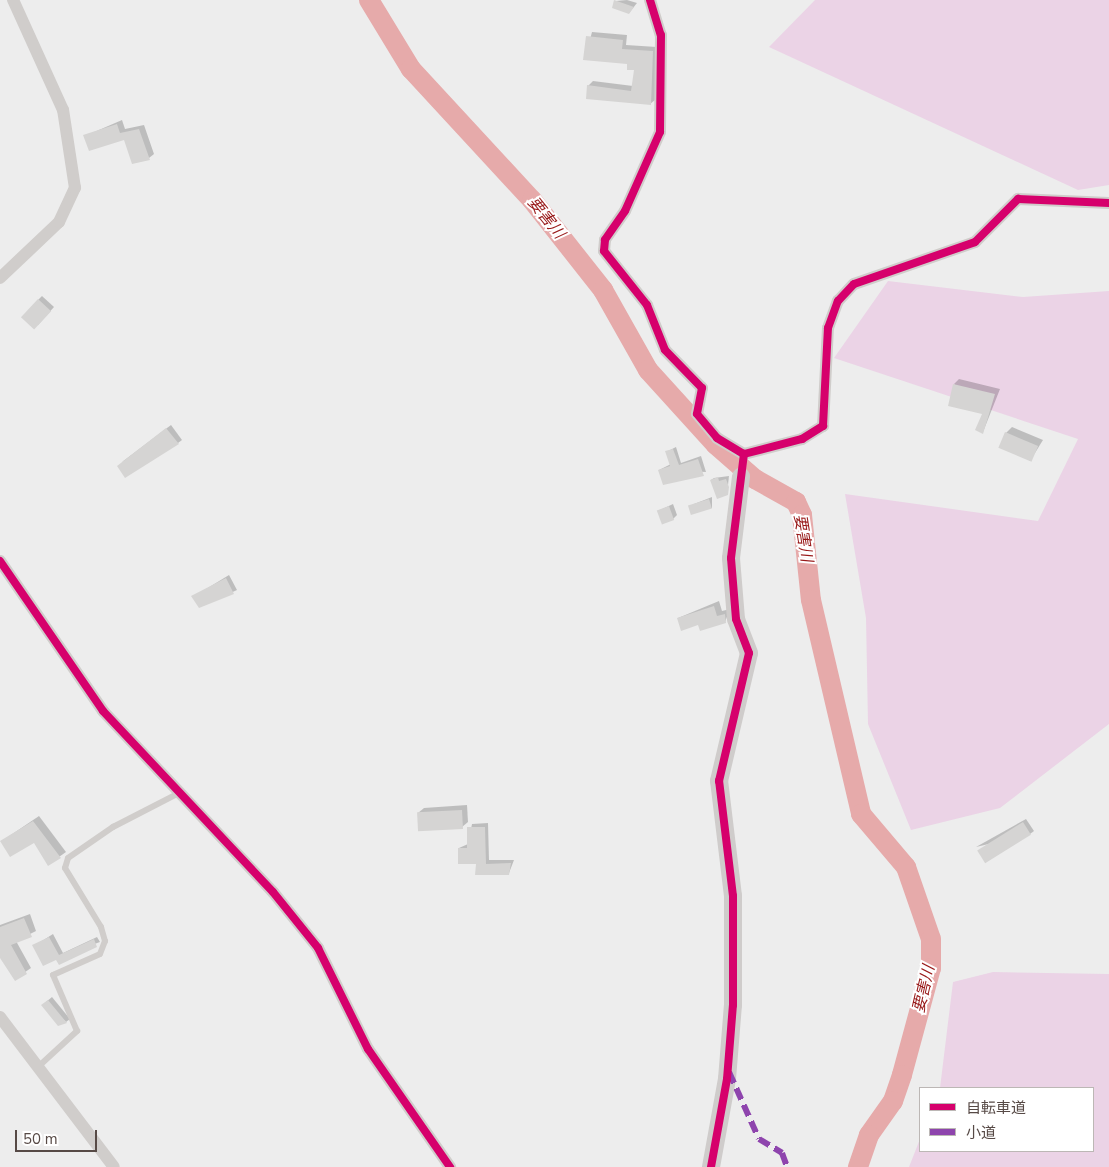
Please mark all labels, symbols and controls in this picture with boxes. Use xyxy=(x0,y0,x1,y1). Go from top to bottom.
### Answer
water label: 要害川 xyxy=(523,193,569,243)
water label: 要害川 xyxy=(790,513,816,563)
water label: 要害川 xyxy=(909,963,939,1015)
legend xyxy=(919,1087,1094,1152)
text: 自転車道 xyxy=(966,1098,1026,1118)
scale bar xyxy=(18,1120,100,1152)
text: 小道 xyxy=(966,1123,996,1143)
text: 50 m xyxy=(23,1129,58,1149)

